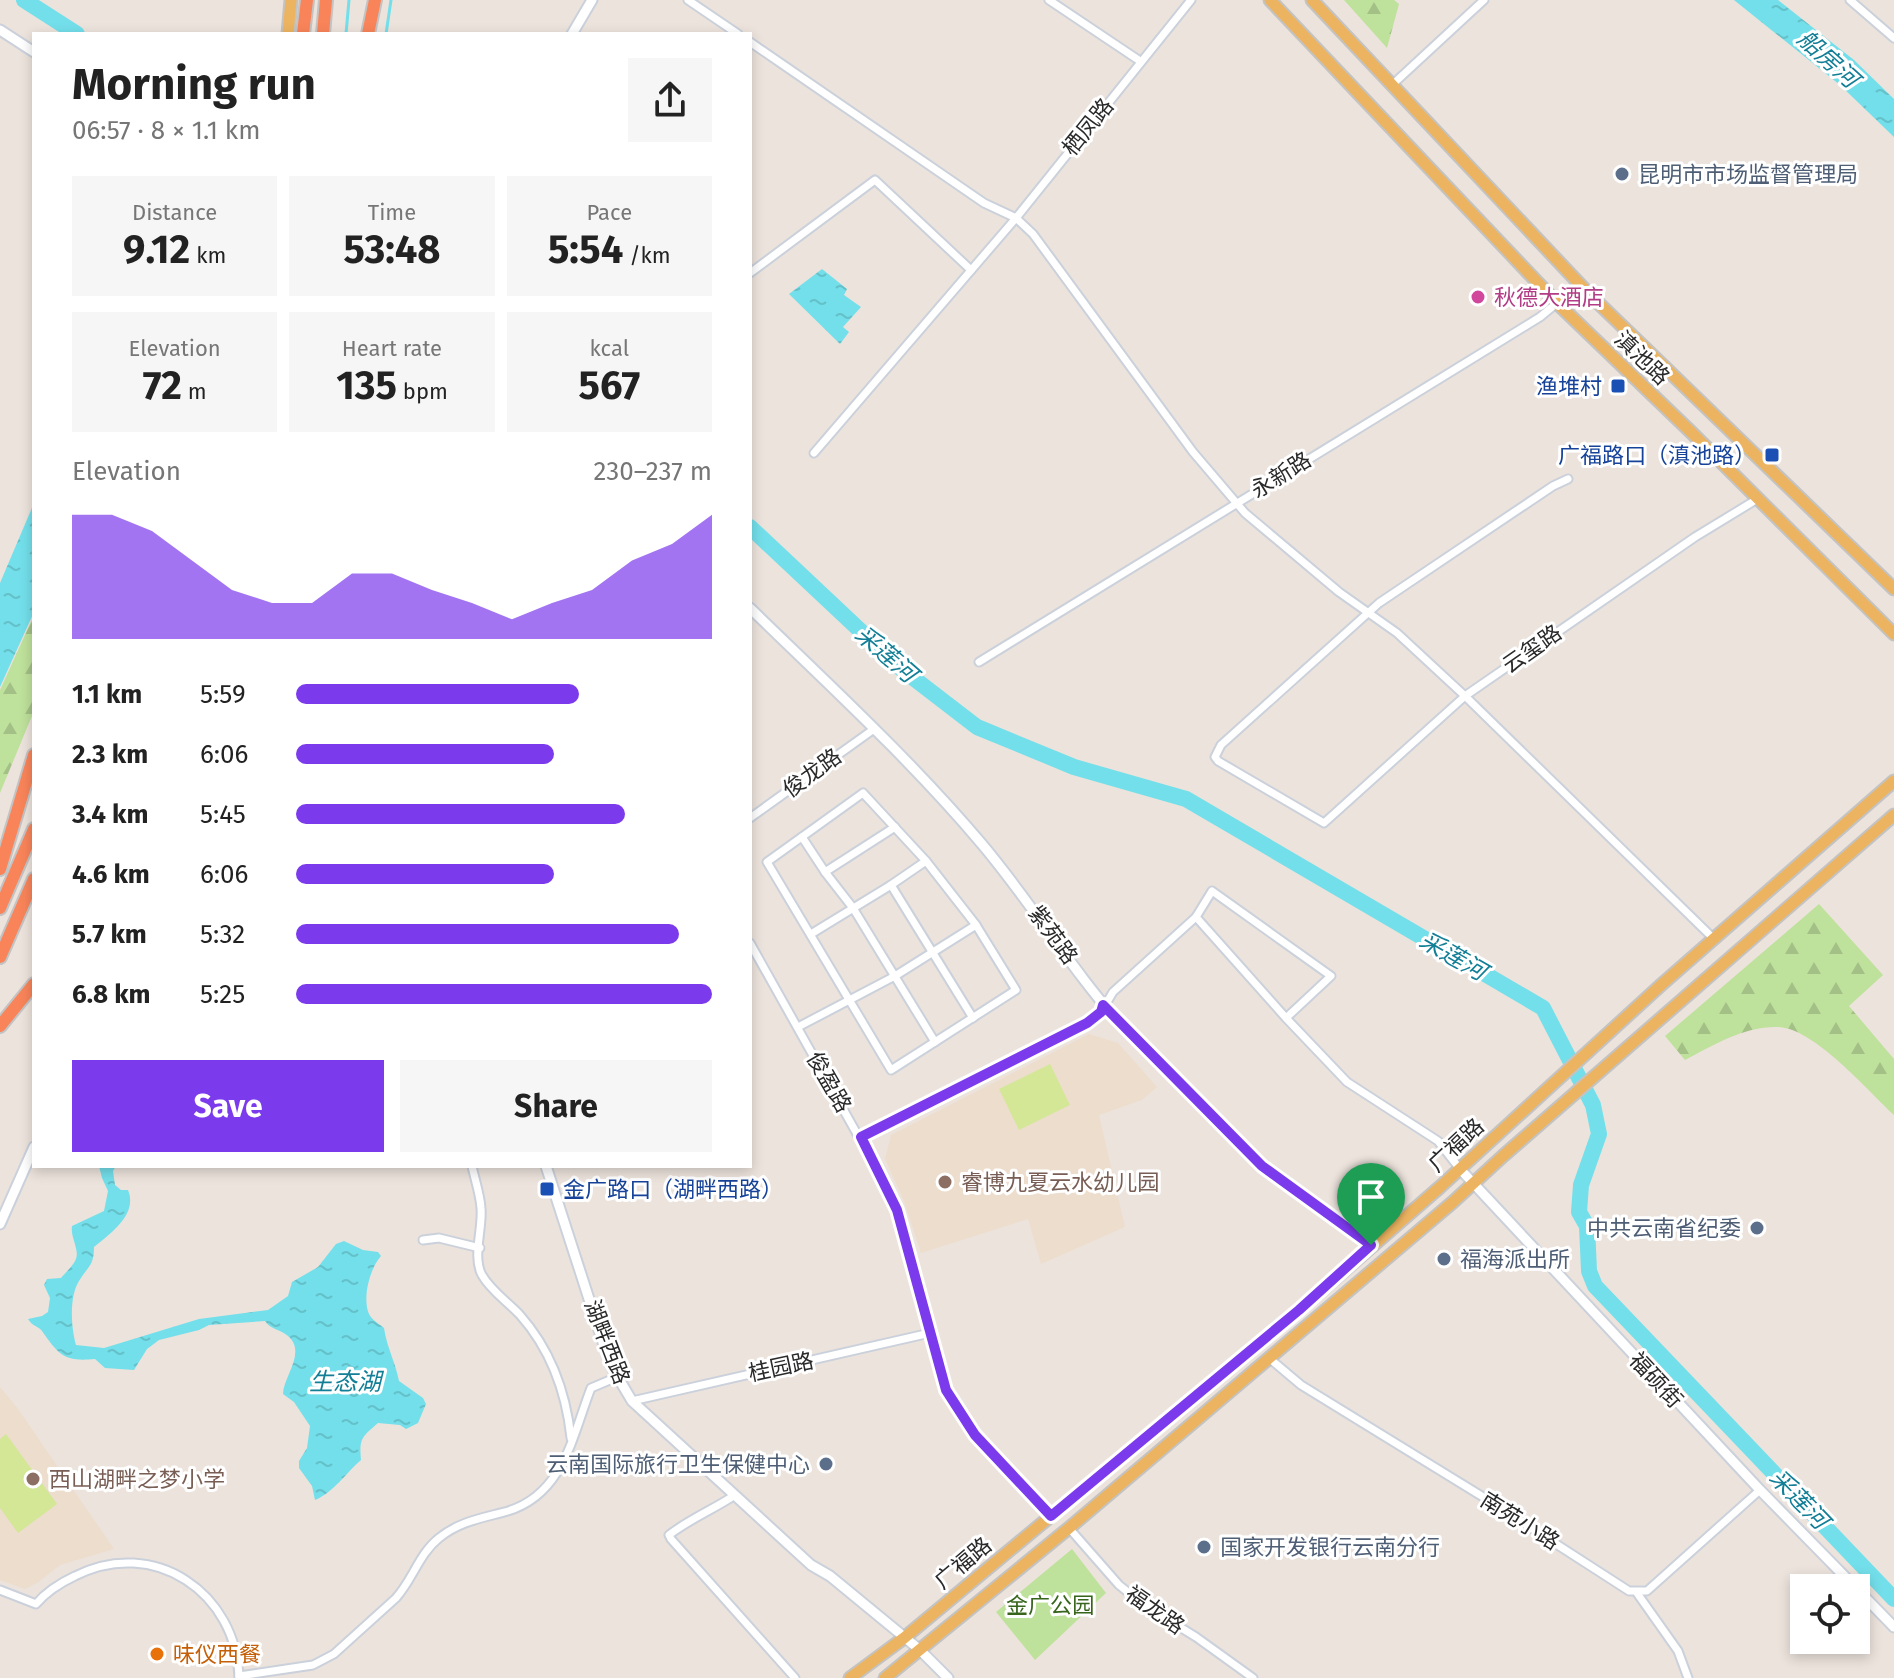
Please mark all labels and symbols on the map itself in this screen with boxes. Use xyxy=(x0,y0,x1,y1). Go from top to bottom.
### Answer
water label: 船房河 xyxy=(1792,25,1867,96)
street label: 栖凤路 xyxy=(1057,93,1119,161)
place label: 昆明市市场监督管理局 xyxy=(1638,161,1858,188)
marker: 昆明市市场监督管理局 xyxy=(1613,165,1631,183)
place label: 秋德大酒店 xyxy=(1494,284,1604,311)
marker: 秋德大酒店 xyxy=(1469,288,1487,306)
street label: 滇池路 xyxy=(1609,325,1675,391)
place label: 渔堆村 xyxy=(1536,373,1602,400)
marker: 渔堆村 xyxy=(1609,377,1627,395)
place label: 广福路口（滇池路） xyxy=(1558,442,1756,469)
street label: 永新路 xyxy=(1246,446,1316,504)
marker: 广福路口（滇池路） xyxy=(1763,446,1781,464)
street label: 云玺路 xyxy=(1497,619,1567,679)
water label: 采莲河 xyxy=(850,620,925,691)
street label: 俊龙路 xyxy=(777,743,847,803)
street label: 紫苑路 xyxy=(1023,900,1083,970)
water label: 采莲河 xyxy=(1415,926,1495,988)
street label: 俊盈路 xyxy=(801,1047,857,1117)
street label: 广福路 xyxy=(1423,1113,1489,1177)
pin xyxy=(1337,1163,1405,1245)
place label: 睿博九夏云水幼儿园 xyxy=(961,1169,1159,1196)
marker: 睿博九夏云水幼儿园 xyxy=(936,1173,954,1191)
place label: 金广路口（湖畔西路） xyxy=(563,1176,783,1203)
marker: 金广路口（湖畔西路） xyxy=(538,1180,556,1198)
place label: 中共云南省纪委 xyxy=(1587,1215,1741,1242)
marker: 中共云南省纪委 xyxy=(1748,1219,1766,1237)
place label: 福海派出所 xyxy=(1460,1246,1570,1273)
marker: 福海派出所 xyxy=(1435,1250,1453,1268)
street label: 湖畔西路 xyxy=(579,1296,635,1388)
street label: 桂园路 xyxy=(746,1347,816,1387)
street label: 福硕街 xyxy=(1624,1347,1688,1413)
water label: 生态湖 xyxy=(309,1368,385,1396)
place label: 云南国际旅行卫生保健中心 xyxy=(546,1451,810,1478)
marker: 云南国际旅行卫生保健中心 xyxy=(817,1455,835,1473)
water label: 采莲河 xyxy=(1764,1463,1837,1537)
place label: 西山湖畔之梦小学 xyxy=(49,1466,225,1493)
marker: 西山湖畔之梦小学 xyxy=(24,1470,42,1488)
street label: 南苑小路 xyxy=(1476,1486,1564,1556)
street label: 广福路 xyxy=(929,1531,997,1595)
place label: 国家开发银行云南分行 xyxy=(1220,1534,1440,1561)
marker: 国家开发银行云南分行 xyxy=(1195,1538,1213,1556)
street label: 福龙路 xyxy=(1120,1580,1190,1640)
park label: 金广公园 xyxy=(1006,1592,1094,1619)
place label: 味仪西餐 xyxy=(173,1641,261,1668)
marker: 味仪西餐 xyxy=(148,1645,166,1663)

